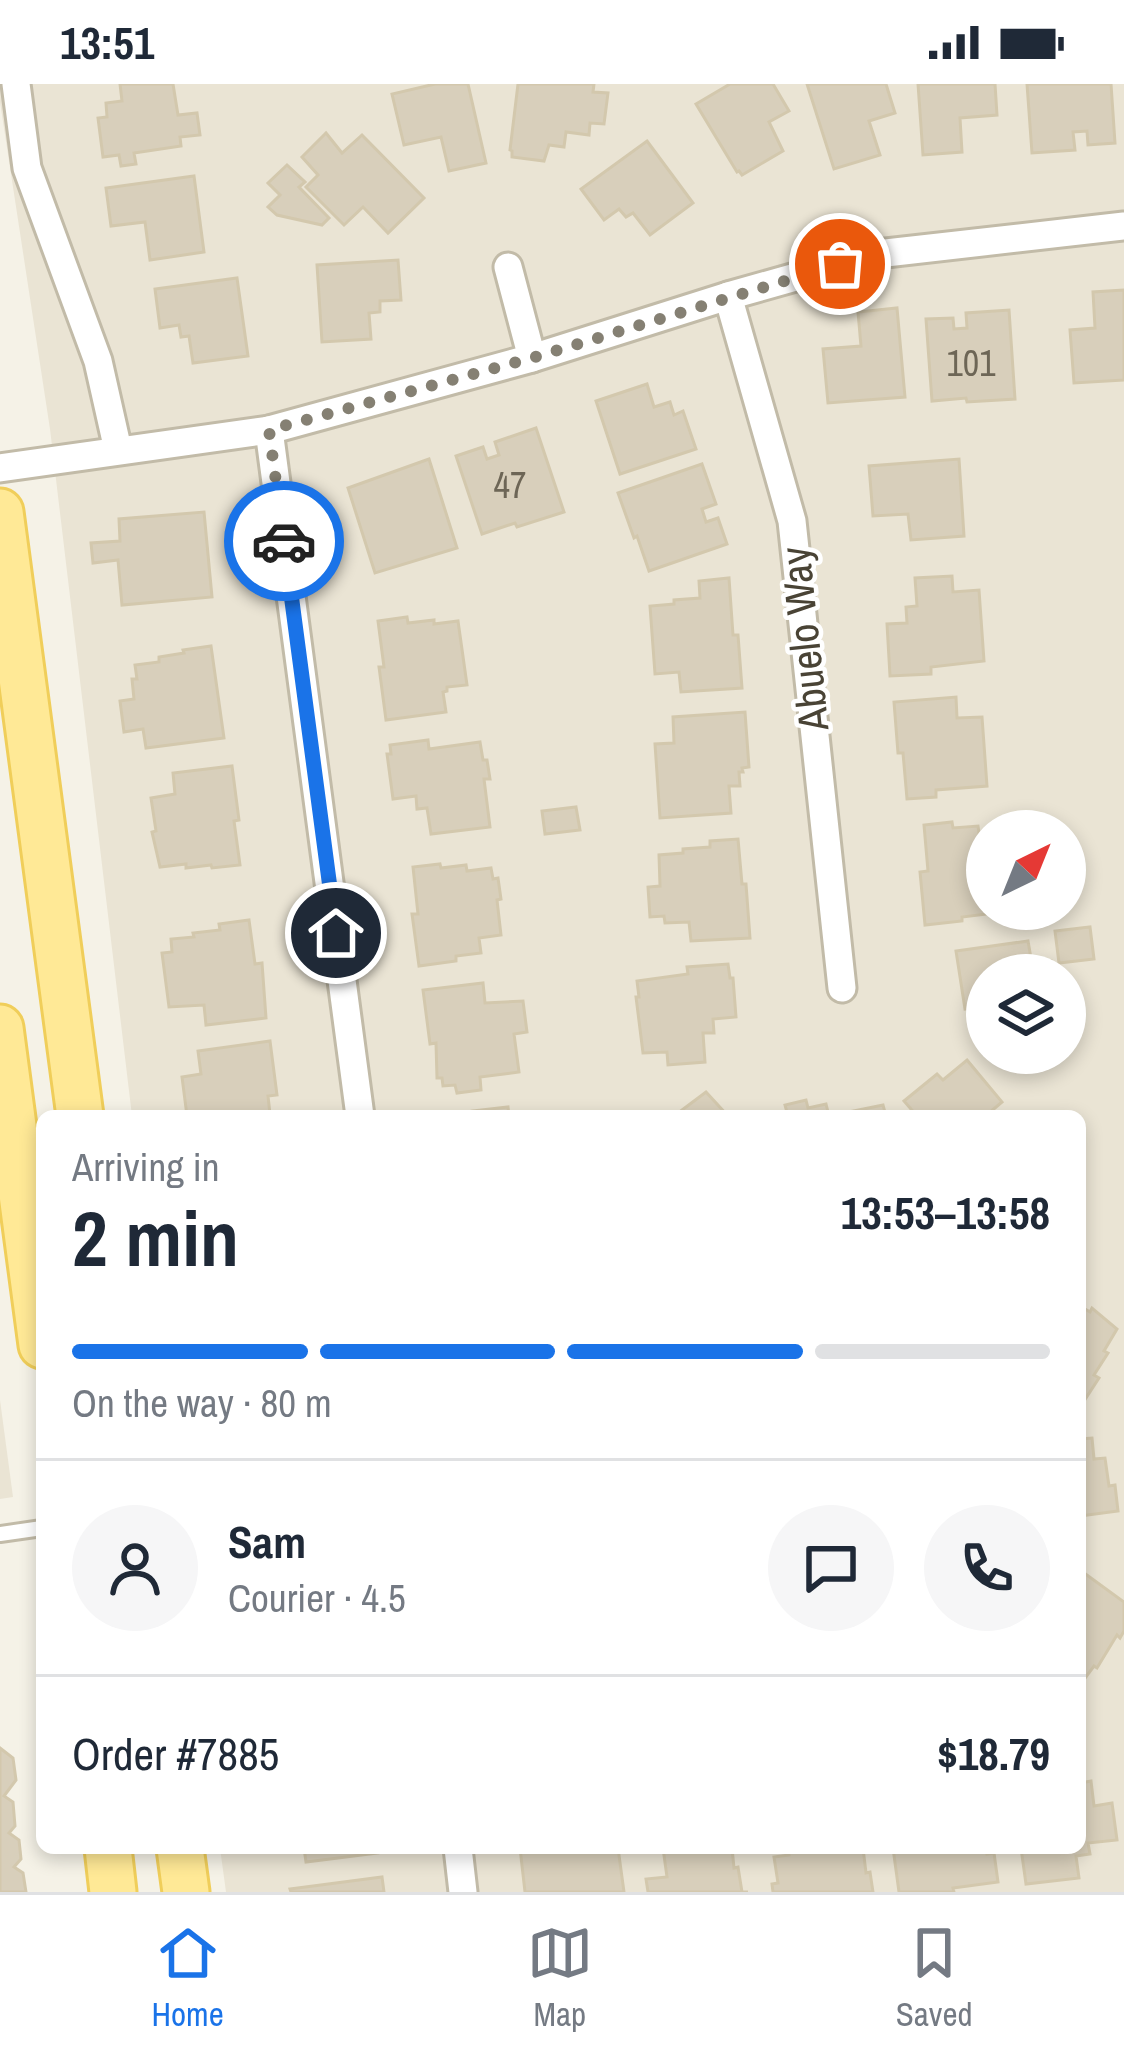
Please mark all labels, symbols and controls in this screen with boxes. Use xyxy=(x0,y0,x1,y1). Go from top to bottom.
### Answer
text: 13:51 xyxy=(60,12,154,73)
pin xyxy=(789,213,891,315)
icon: bag xyxy=(807,231,873,297)
house number: 101 xyxy=(946,339,996,387)
house number: 47 xyxy=(494,461,526,509)
courier xyxy=(224,481,344,601)
icon: car xyxy=(251,508,317,574)
street label: Abuelo Way xyxy=(767,544,842,735)
north arrow xyxy=(966,810,1086,930)
map controls xyxy=(966,810,1086,1074)
pin xyxy=(285,882,387,984)
icon: home xyxy=(303,900,369,966)
button: layers xyxy=(966,954,1086,1074)
text: Arriving in xyxy=(72,1141,220,1193)
text: 13:53–13:58 xyxy=(841,1182,1050,1243)
text: 2 min xyxy=(72,1185,239,1290)
text: On the way · 80 m xyxy=(72,1377,332,1429)
button: person xyxy=(72,1505,198,1631)
button: chat xyxy=(768,1505,894,1631)
button: phone xyxy=(924,1505,1050,1631)
text: Sam xyxy=(228,1511,306,1572)
text: Courier · 4.5 xyxy=(228,1572,406,1624)
text: Order #7885 xyxy=(72,1723,279,1784)
text: $18.79 xyxy=(937,1723,1050,1784)
tab: Home xyxy=(152,1920,224,2036)
tab: Map xyxy=(527,1920,593,2036)
tab: Saved xyxy=(896,1920,972,2036)

